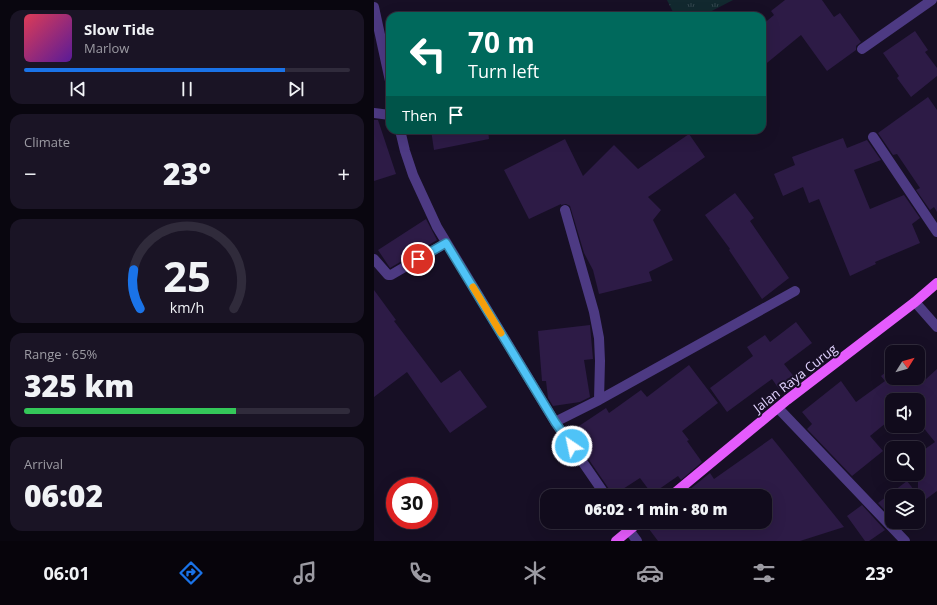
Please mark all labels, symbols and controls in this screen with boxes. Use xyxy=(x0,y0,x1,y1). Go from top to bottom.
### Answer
text: Slow Tide xyxy=(84,19,154,39)
text: 70 m xyxy=(468,23,535,61)
icon: left xyxy=(402,28,454,80)
text: Marlow xyxy=(84,39,129,57)
text: Turn left xyxy=(468,59,539,83)
icon: previous xyxy=(67,78,89,100)
icon: pause xyxy=(176,78,198,100)
icon: next xyxy=(285,78,307,100)
icon: arrive xyxy=(445,104,467,126)
text: Then xyxy=(402,105,437,125)
text: Climate xyxy=(24,133,70,151)
text: 23° xyxy=(163,153,211,194)
text: − xyxy=(24,158,37,188)
text: + xyxy=(337,158,350,188)
pin xyxy=(401,242,435,276)
text: 25 xyxy=(163,247,211,303)
icon: arrive xyxy=(407,248,429,270)
text: km/h xyxy=(170,297,204,316)
street label: Jalan Raya Curug xyxy=(748,340,841,418)
text: Range · 65% xyxy=(24,345,97,363)
north arrow xyxy=(885,345,925,385)
map controls xyxy=(885,345,925,529)
text: 325 km xyxy=(24,365,134,406)
button: sound xyxy=(885,393,925,433)
position arrow xyxy=(551,425,593,467)
button: search xyxy=(885,441,925,481)
text: Arrival xyxy=(24,455,63,473)
text: 06:02 xyxy=(24,475,103,516)
speed limit sign: 30 xyxy=(386,477,438,529)
button: layers xyxy=(885,489,925,529)
text: 06:02 · 1 min · 80 m xyxy=(585,499,727,519)
icon: directions xyxy=(177,559,205,587)
icon: music xyxy=(291,559,319,587)
icon: phone xyxy=(406,559,434,587)
icon: climate xyxy=(521,559,549,587)
icon: car xyxy=(636,559,664,587)
icon: filters xyxy=(750,559,778,587)
text: 06:01 xyxy=(43,561,90,585)
text: 23° xyxy=(865,561,894,585)

